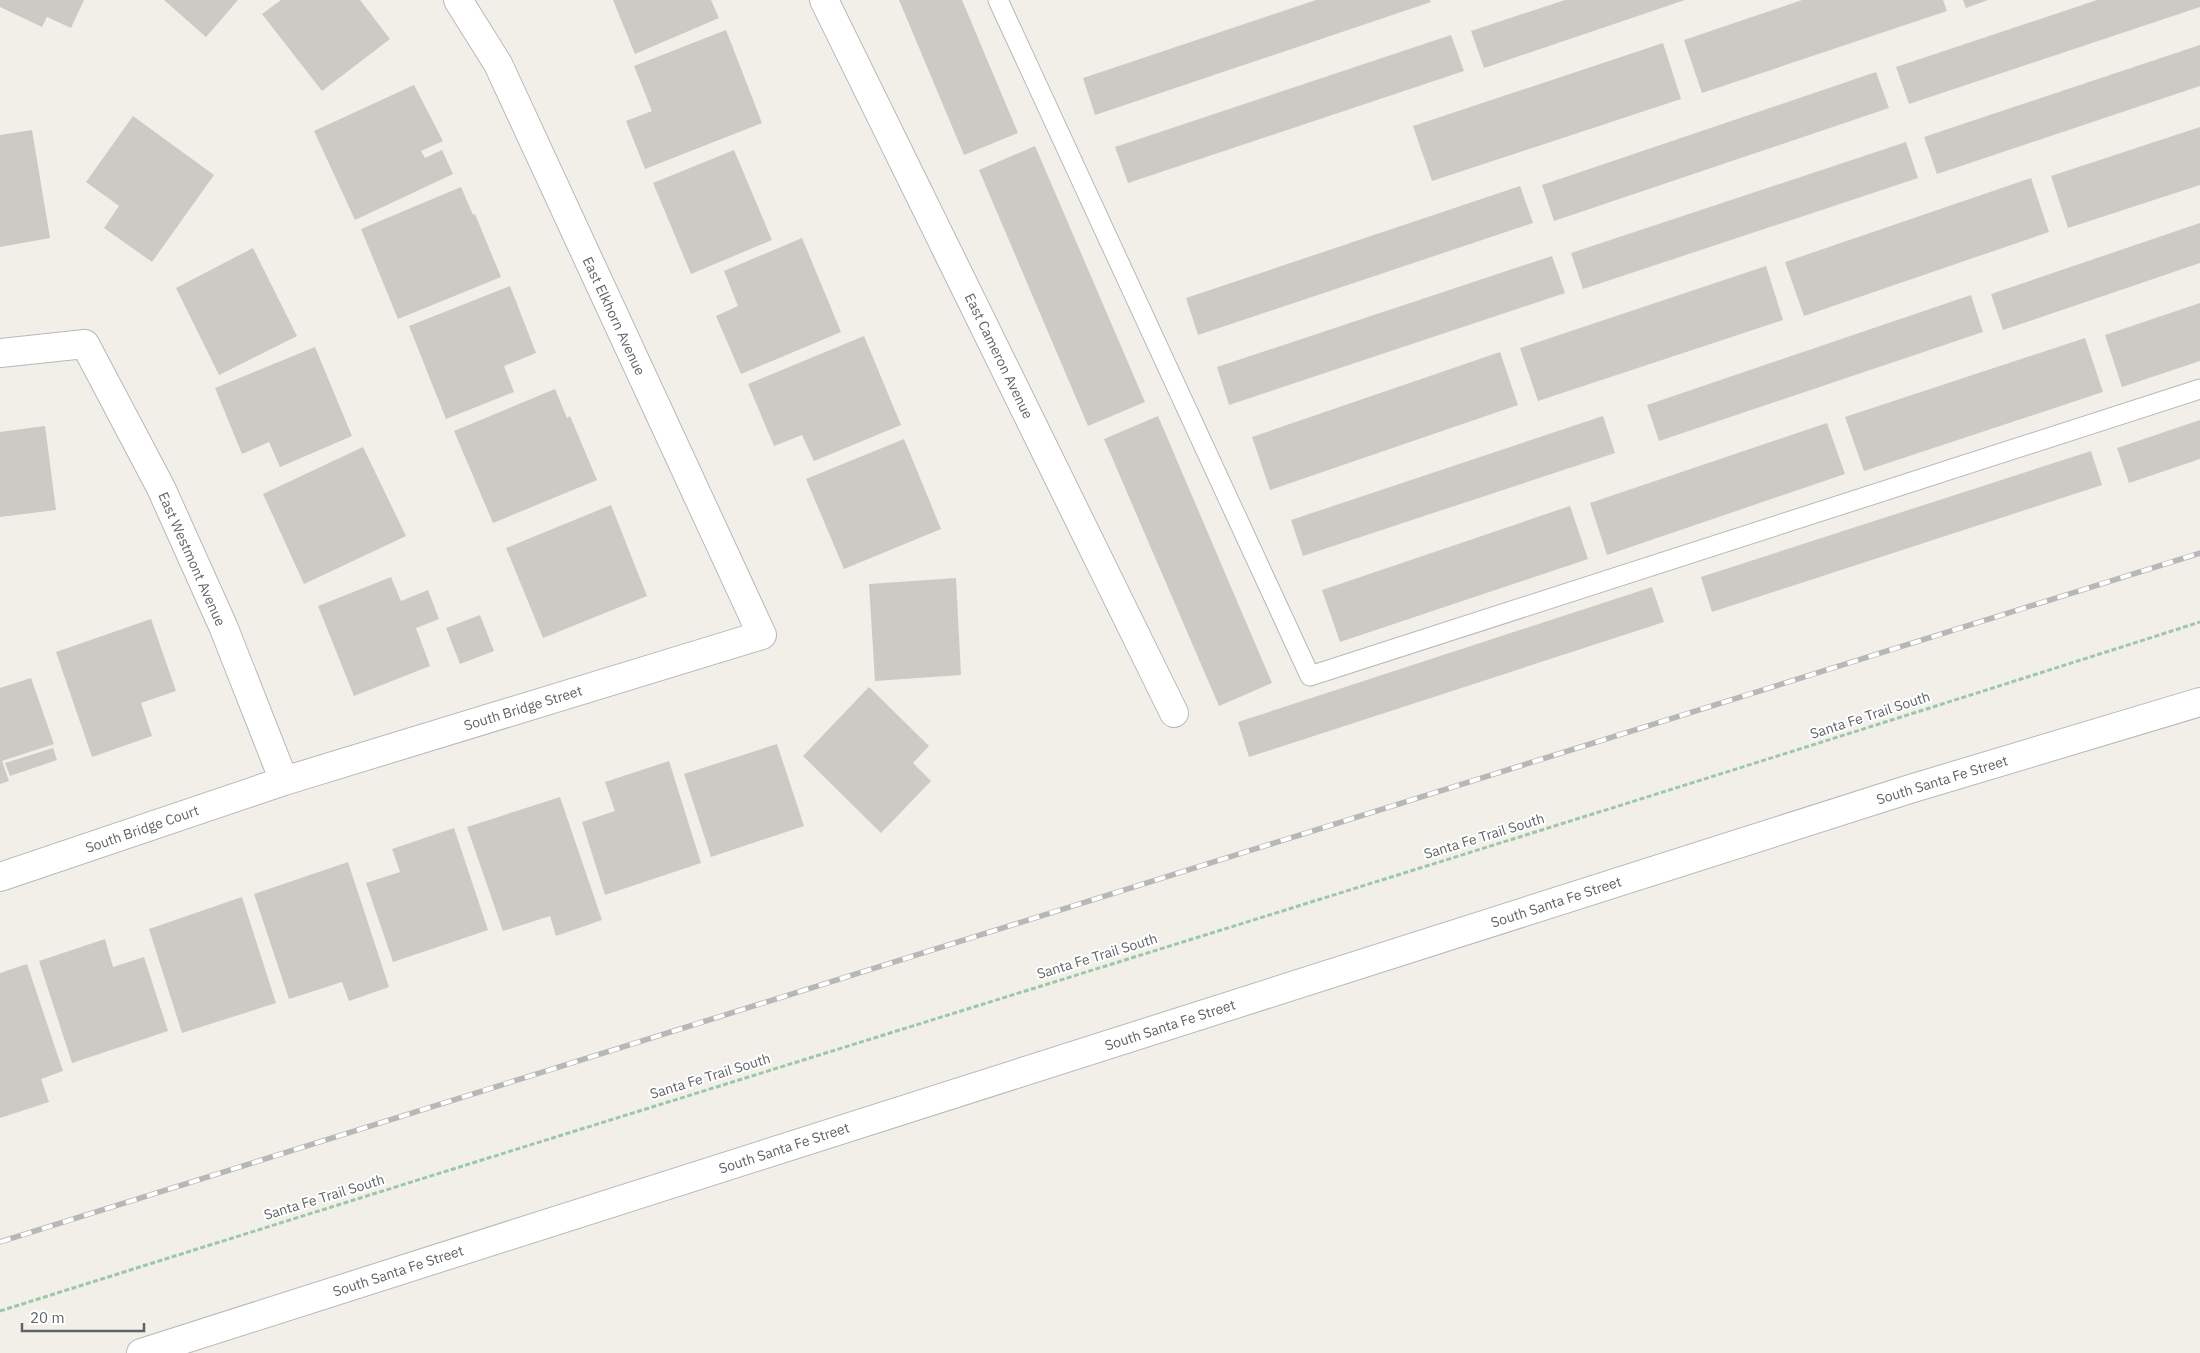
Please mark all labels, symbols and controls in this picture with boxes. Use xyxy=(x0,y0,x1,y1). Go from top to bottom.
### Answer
street label: East Elkhorn Avenue xyxy=(579,254,650,378)
street label: East Cameron Avenue xyxy=(961,290,1037,422)
street label: East Westmont Avenue xyxy=(154,489,230,629)
street label: South Bridge Street xyxy=(462,681,584,735)
street label: Santa Fe Trail South xyxy=(1808,687,1932,743)
street label: South Santa Fe Street xyxy=(1874,751,2010,809)
street label: South Bridge Court xyxy=(83,801,201,857)
street label: Santa Fe Trail South xyxy=(1422,809,1546,863)
street label: South Santa Fe Street xyxy=(1488,872,1624,932)
street label: Santa Fe Trail South xyxy=(1035,929,1159,983)
street label: South Santa Fe Street xyxy=(1102,995,1238,1055)
street label: Santa Fe Trail South xyxy=(648,1049,772,1103)
street label: South Santa Fe Street xyxy=(716,1118,852,1178)
street label: Santa Fe Trail South xyxy=(262,1170,386,1224)
street label: South Santa Fe Street xyxy=(330,1241,466,1301)
scale bar xyxy=(22,1300,145,1332)
text: 20 m xyxy=(30,1308,65,1327)

